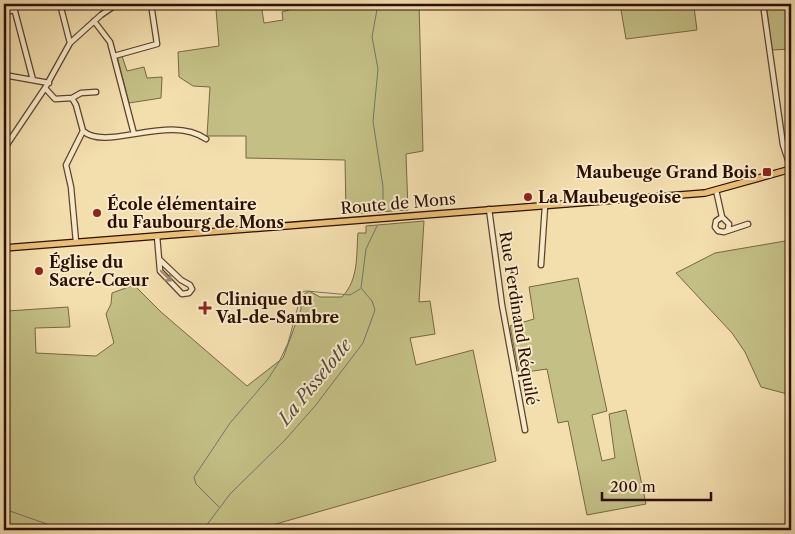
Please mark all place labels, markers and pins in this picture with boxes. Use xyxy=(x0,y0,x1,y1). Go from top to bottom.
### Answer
place label: Maubeuge Grand Bois xyxy=(576,162,757,182)
marker: Maubeuge Grand Bois xyxy=(761,166,773,178)
place label: La Maubeugeoise xyxy=(538,187,681,207)
marker: La Maubeugeoise xyxy=(522,191,534,203)
place label: École élémentaire du Faubourg de Mons xyxy=(107,194,284,232)
marker: École élémentaire du Faubourg de Mons xyxy=(91,207,103,219)
place label: Église du Sacré-Cœur xyxy=(49,252,149,290)
marker: Église du Sacré-Cœur xyxy=(33,265,45,277)
place label: Clinique du Val-de-Sambre xyxy=(215,289,340,327)
marker: Clinique du Val-de-Sambre xyxy=(198,301,212,315)

